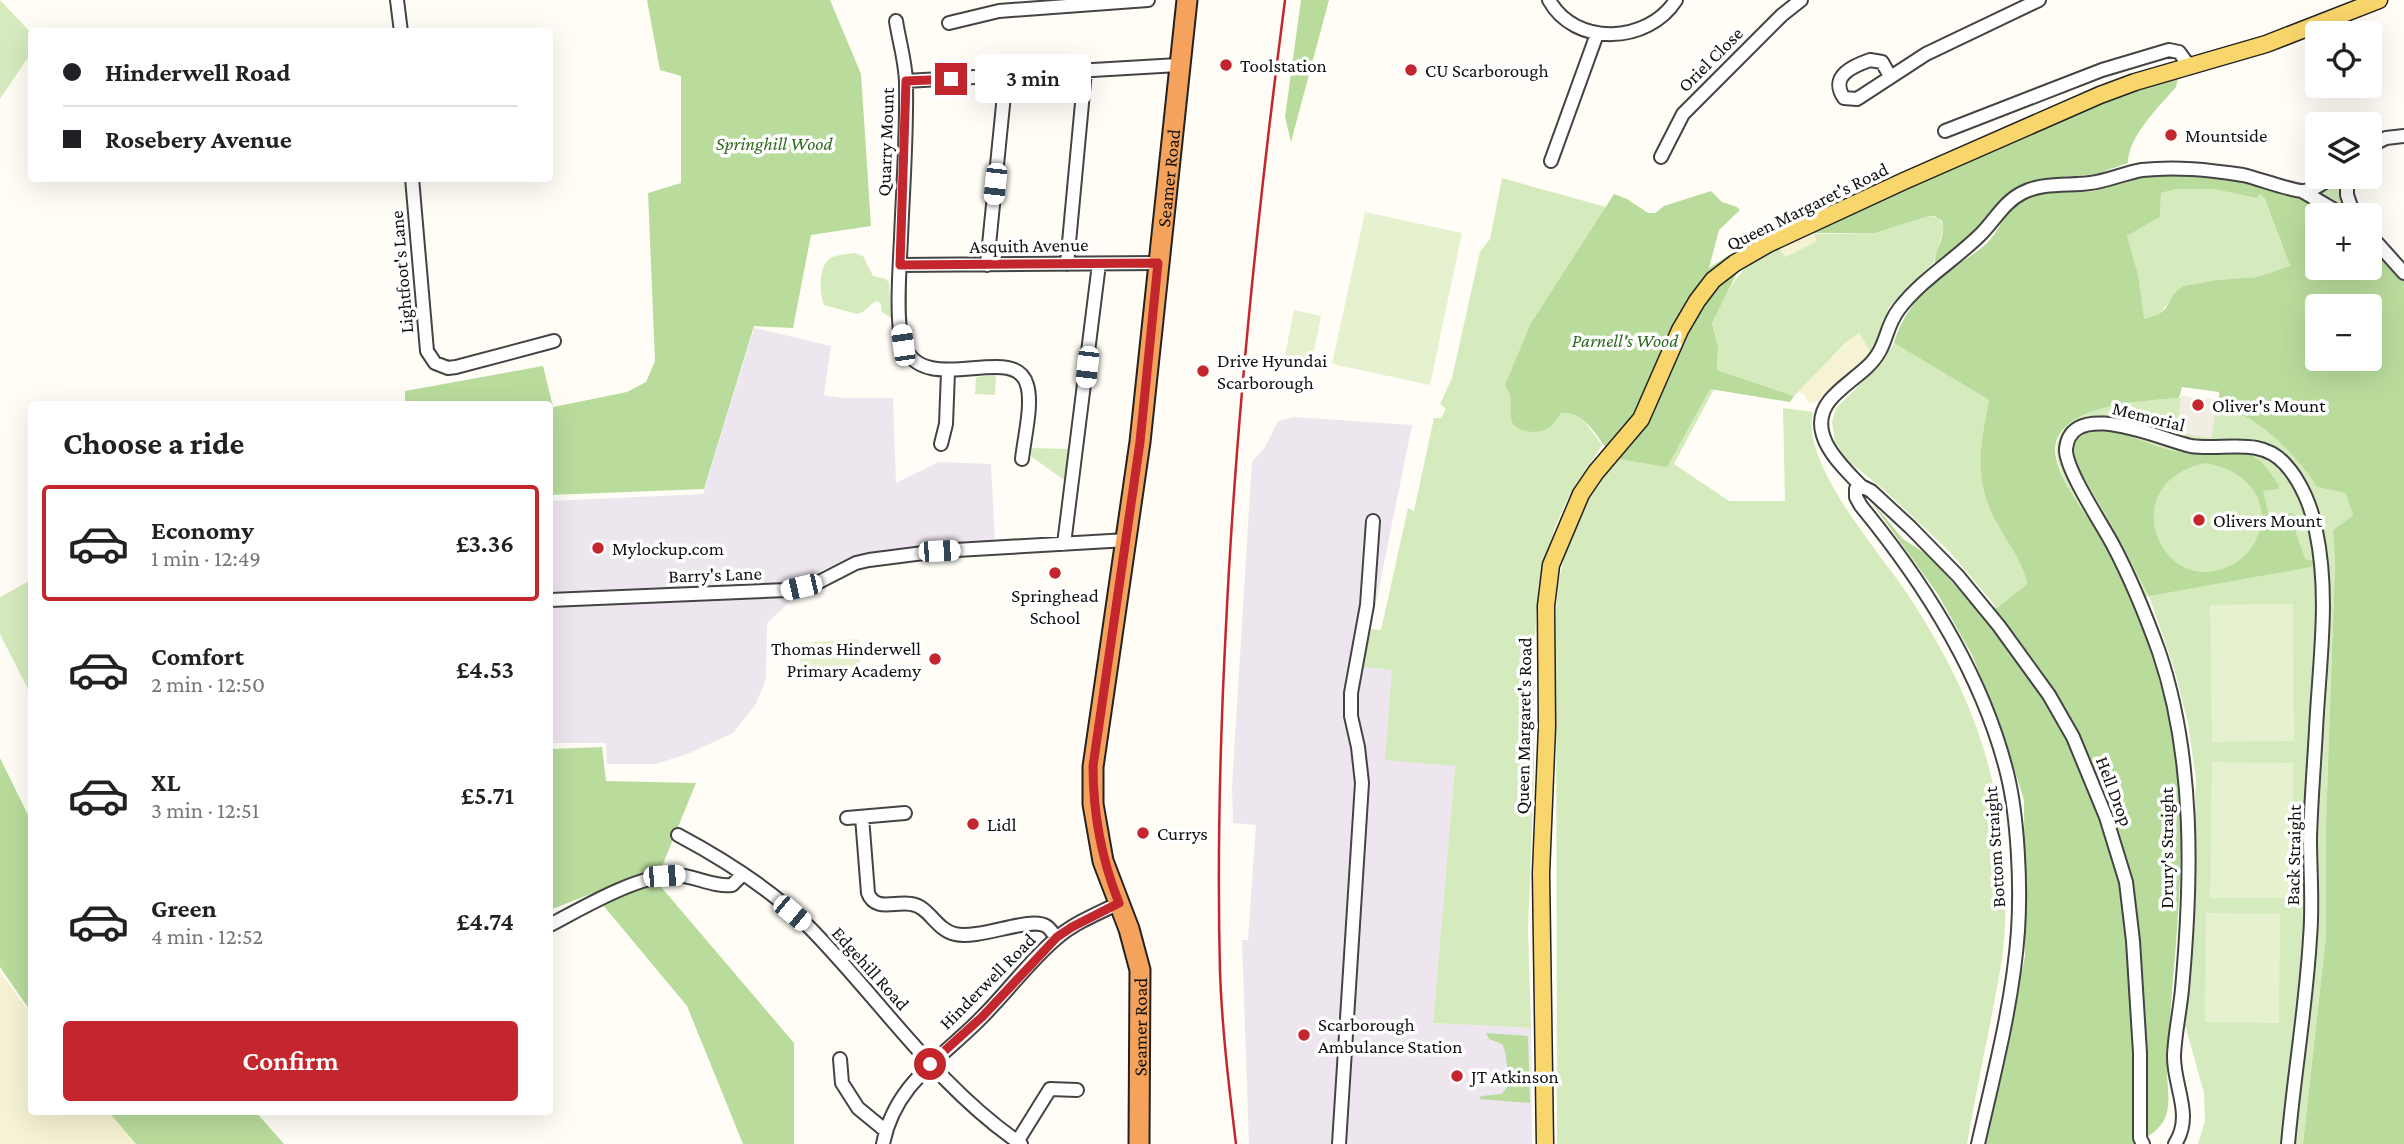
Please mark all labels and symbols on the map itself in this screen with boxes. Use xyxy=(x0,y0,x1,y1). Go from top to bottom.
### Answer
street label: Oriel Close xyxy=(1674,23,1747,96)
callout: 3 min xyxy=(976,55,1091,104)
place label: Toolstation xyxy=(1240,55,1327,76)
marker: Toolstation xyxy=(1218,57,1234,73)
place label: CU Scarborough xyxy=(1425,60,1549,81)
marker: CU Scarborough xyxy=(1403,62,1419,78)
route end xyxy=(935,63,967,95)
street label: Quarry Mount xyxy=(873,86,898,197)
place label: Mountside xyxy=(2185,125,2267,146)
marker: Mountside xyxy=(2163,127,2179,143)
street label: Seamer Road xyxy=(1153,128,1184,228)
park label: Springhill Wood xyxy=(716,133,833,154)
street label: Queen Margaret's Road xyxy=(1723,158,1891,255)
car xyxy=(983,162,1008,206)
street label: Lightfoot's Lane xyxy=(386,210,417,334)
street label: Asquith Avenue xyxy=(969,234,1089,257)
car xyxy=(890,323,917,367)
park label: Parnell's Wood xyxy=(1572,330,1679,351)
car xyxy=(1075,345,1100,389)
place label: Drive Hyundai Scarborough xyxy=(1217,350,1327,393)
marker: Drive Hyundai Scarborough xyxy=(1195,363,1211,379)
place label: Oliver's Mount xyxy=(2212,395,2326,416)
street label: Memorial xyxy=(2110,397,2187,436)
marker: Oliver's Mount xyxy=(2190,397,2206,413)
place label: Olivers Mount xyxy=(2213,510,2323,531)
marker: Olivers Mount xyxy=(2191,512,2207,528)
place label: Mylockup.com xyxy=(612,538,724,559)
car xyxy=(918,539,961,563)
marker: Mylockup.com xyxy=(590,540,606,556)
street label: Barry's Lane xyxy=(668,562,762,587)
marker: Springhead School xyxy=(1047,565,1063,581)
car xyxy=(779,572,824,602)
place label: Springhead School xyxy=(1011,585,1099,628)
street label: Queen Margaret's Road xyxy=(1511,637,1536,815)
place label: Thomas Hinderwell Primary Academy xyxy=(771,638,921,681)
marker: Thomas Hinderwell Primary Academy xyxy=(927,651,943,667)
street label: Hell Drop xyxy=(2092,753,2137,829)
street label: Bottom Straight xyxy=(1980,785,2009,908)
street label: Drury's Straight xyxy=(2156,787,2177,909)
street label: Back Straight xyxy=(2282,804,2305,905)
place label: Lidl xyxy=(987,814,1016,835)
marker: Lidl xyxy=(965,816,981,832)
place label: Currys xyxy=(1157,823,1208,844)
marker: Currys xyxy=(1135,825,1151,841)
car xyxy=(643,864,686,888)
car xyxy=(770,891,815,935)
street label: Edgehill Road xyxy=(828,922,914,1014)
street label: Hinderwell Road xyxy=(935,929,1040,1034)
street label: Seamer Road xyxy=(1129,978,1151,1076)
place label: Scarborough Ambulance Station xyxy=(1318,1014,1462,1057)
marker: Scarborough Ambulance Station xyxy=(1296,1027,1312,1043)
route start xyxy=(914,1048,946,1080)
place label: JT Atkinson xyxy=(1469,1066,1559,1087)
marker: JT Atkinson xyxy=(1449,1068,1465,1084)

